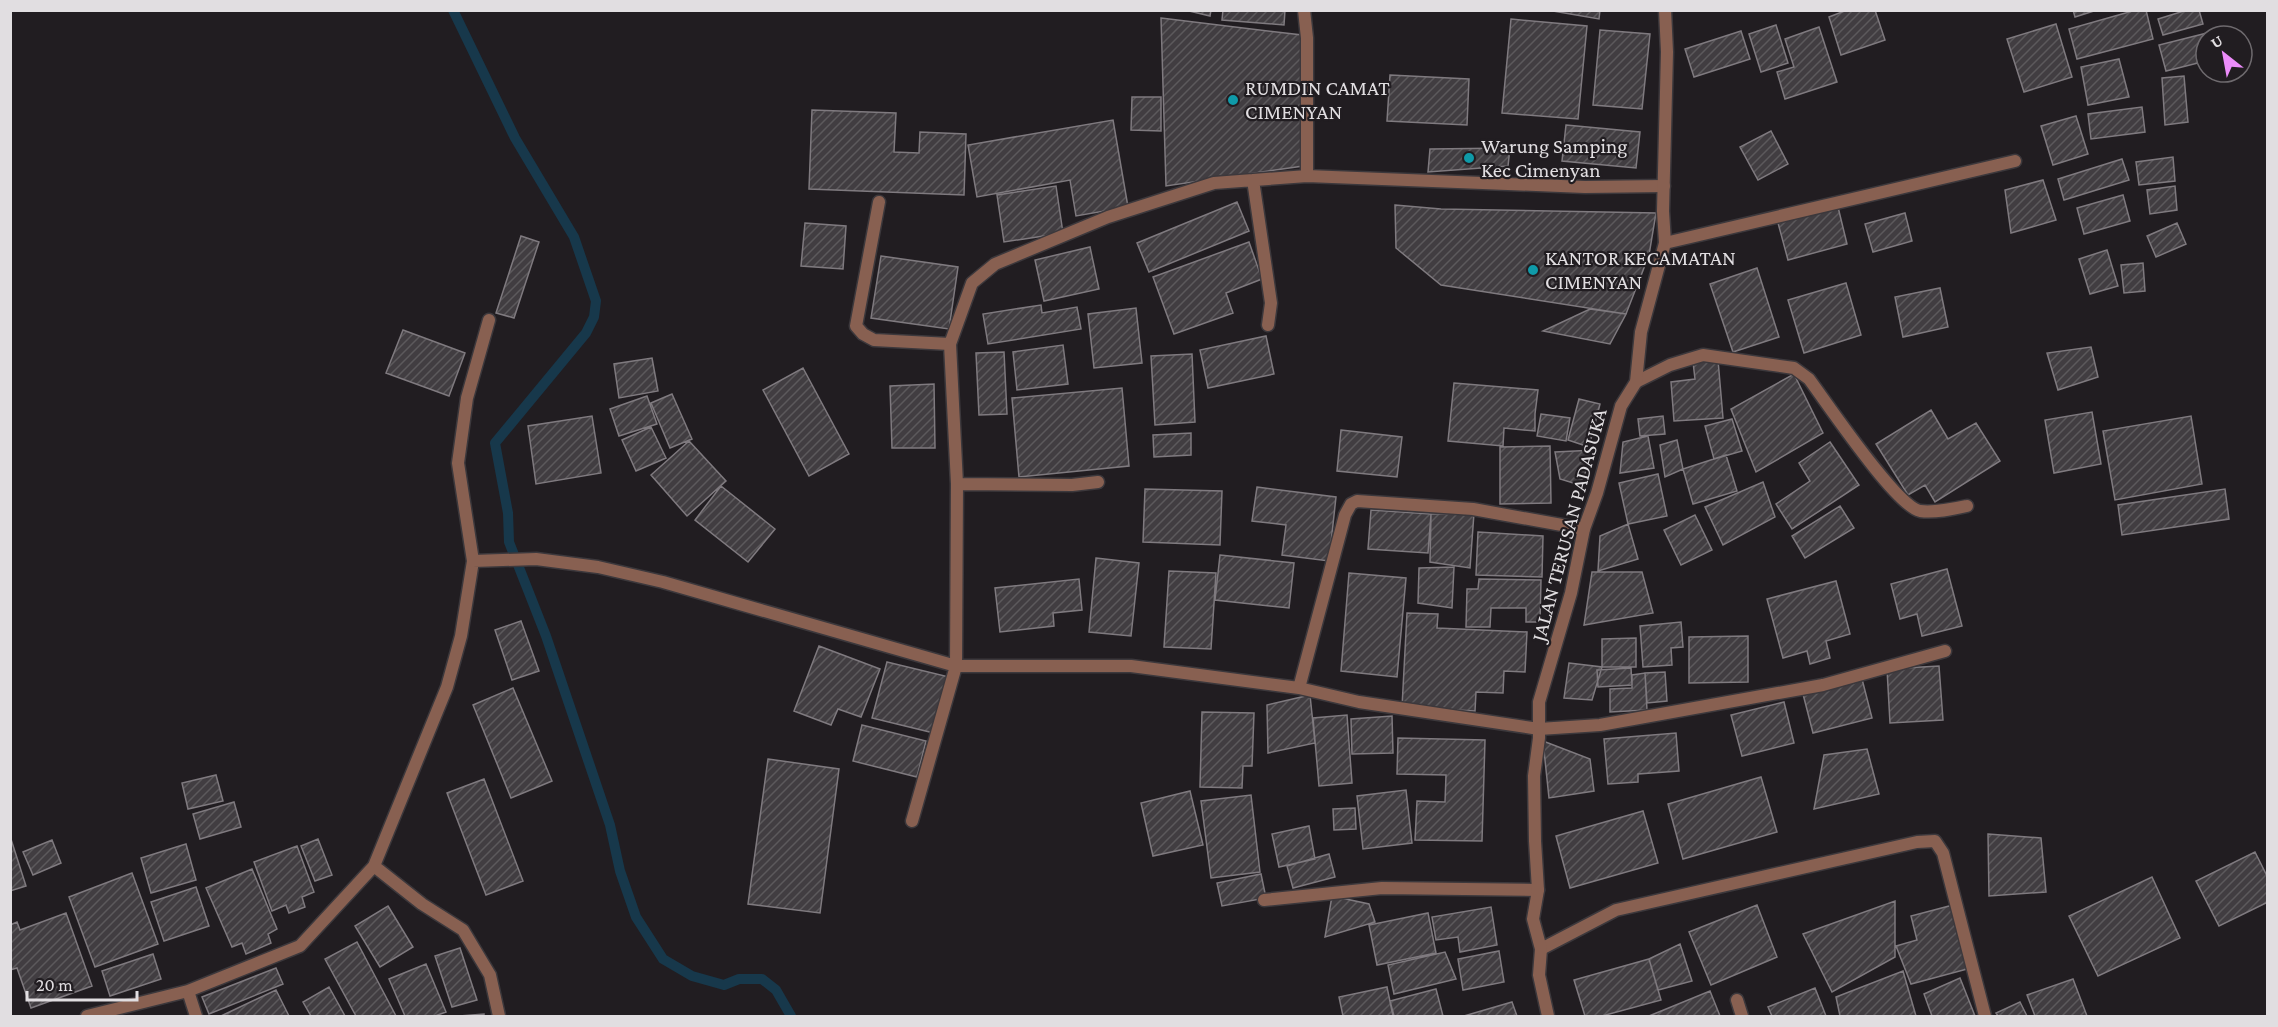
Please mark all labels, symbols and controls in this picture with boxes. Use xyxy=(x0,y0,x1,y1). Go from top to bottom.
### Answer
north arrow xyxy=(2194,24,2254,84)
text: U xyxy=(2207,31,2226,52)
place label: RUMDIN CAMAT CIMENYAN xyxy=(1245,76,1390,124)
marker: RUMDIN CAMAT CIMENYAN xyxy=(1226,93,1240,107)
place label: Warung Samping Kec Cimenyan xyxy=(1481,134,1627,182)
marker: Warung Samping Kec Cimenyan xyxy=(1462,151,1476,165)
place label: KANTOR KECAMATAN CIMENYAN xyxy=(1545,246,1736,294)
marker: KANTOR KECAMATAN CIMENYAN xyxy=(1526,263,1540,277)
street label: JALAN TERUSAN PADASUKA xyxy=(1526,406,1612,646)
scale bar xyxy=(27,964,136,1002)
text: 20 m xyxy=(36,975,73,995)

